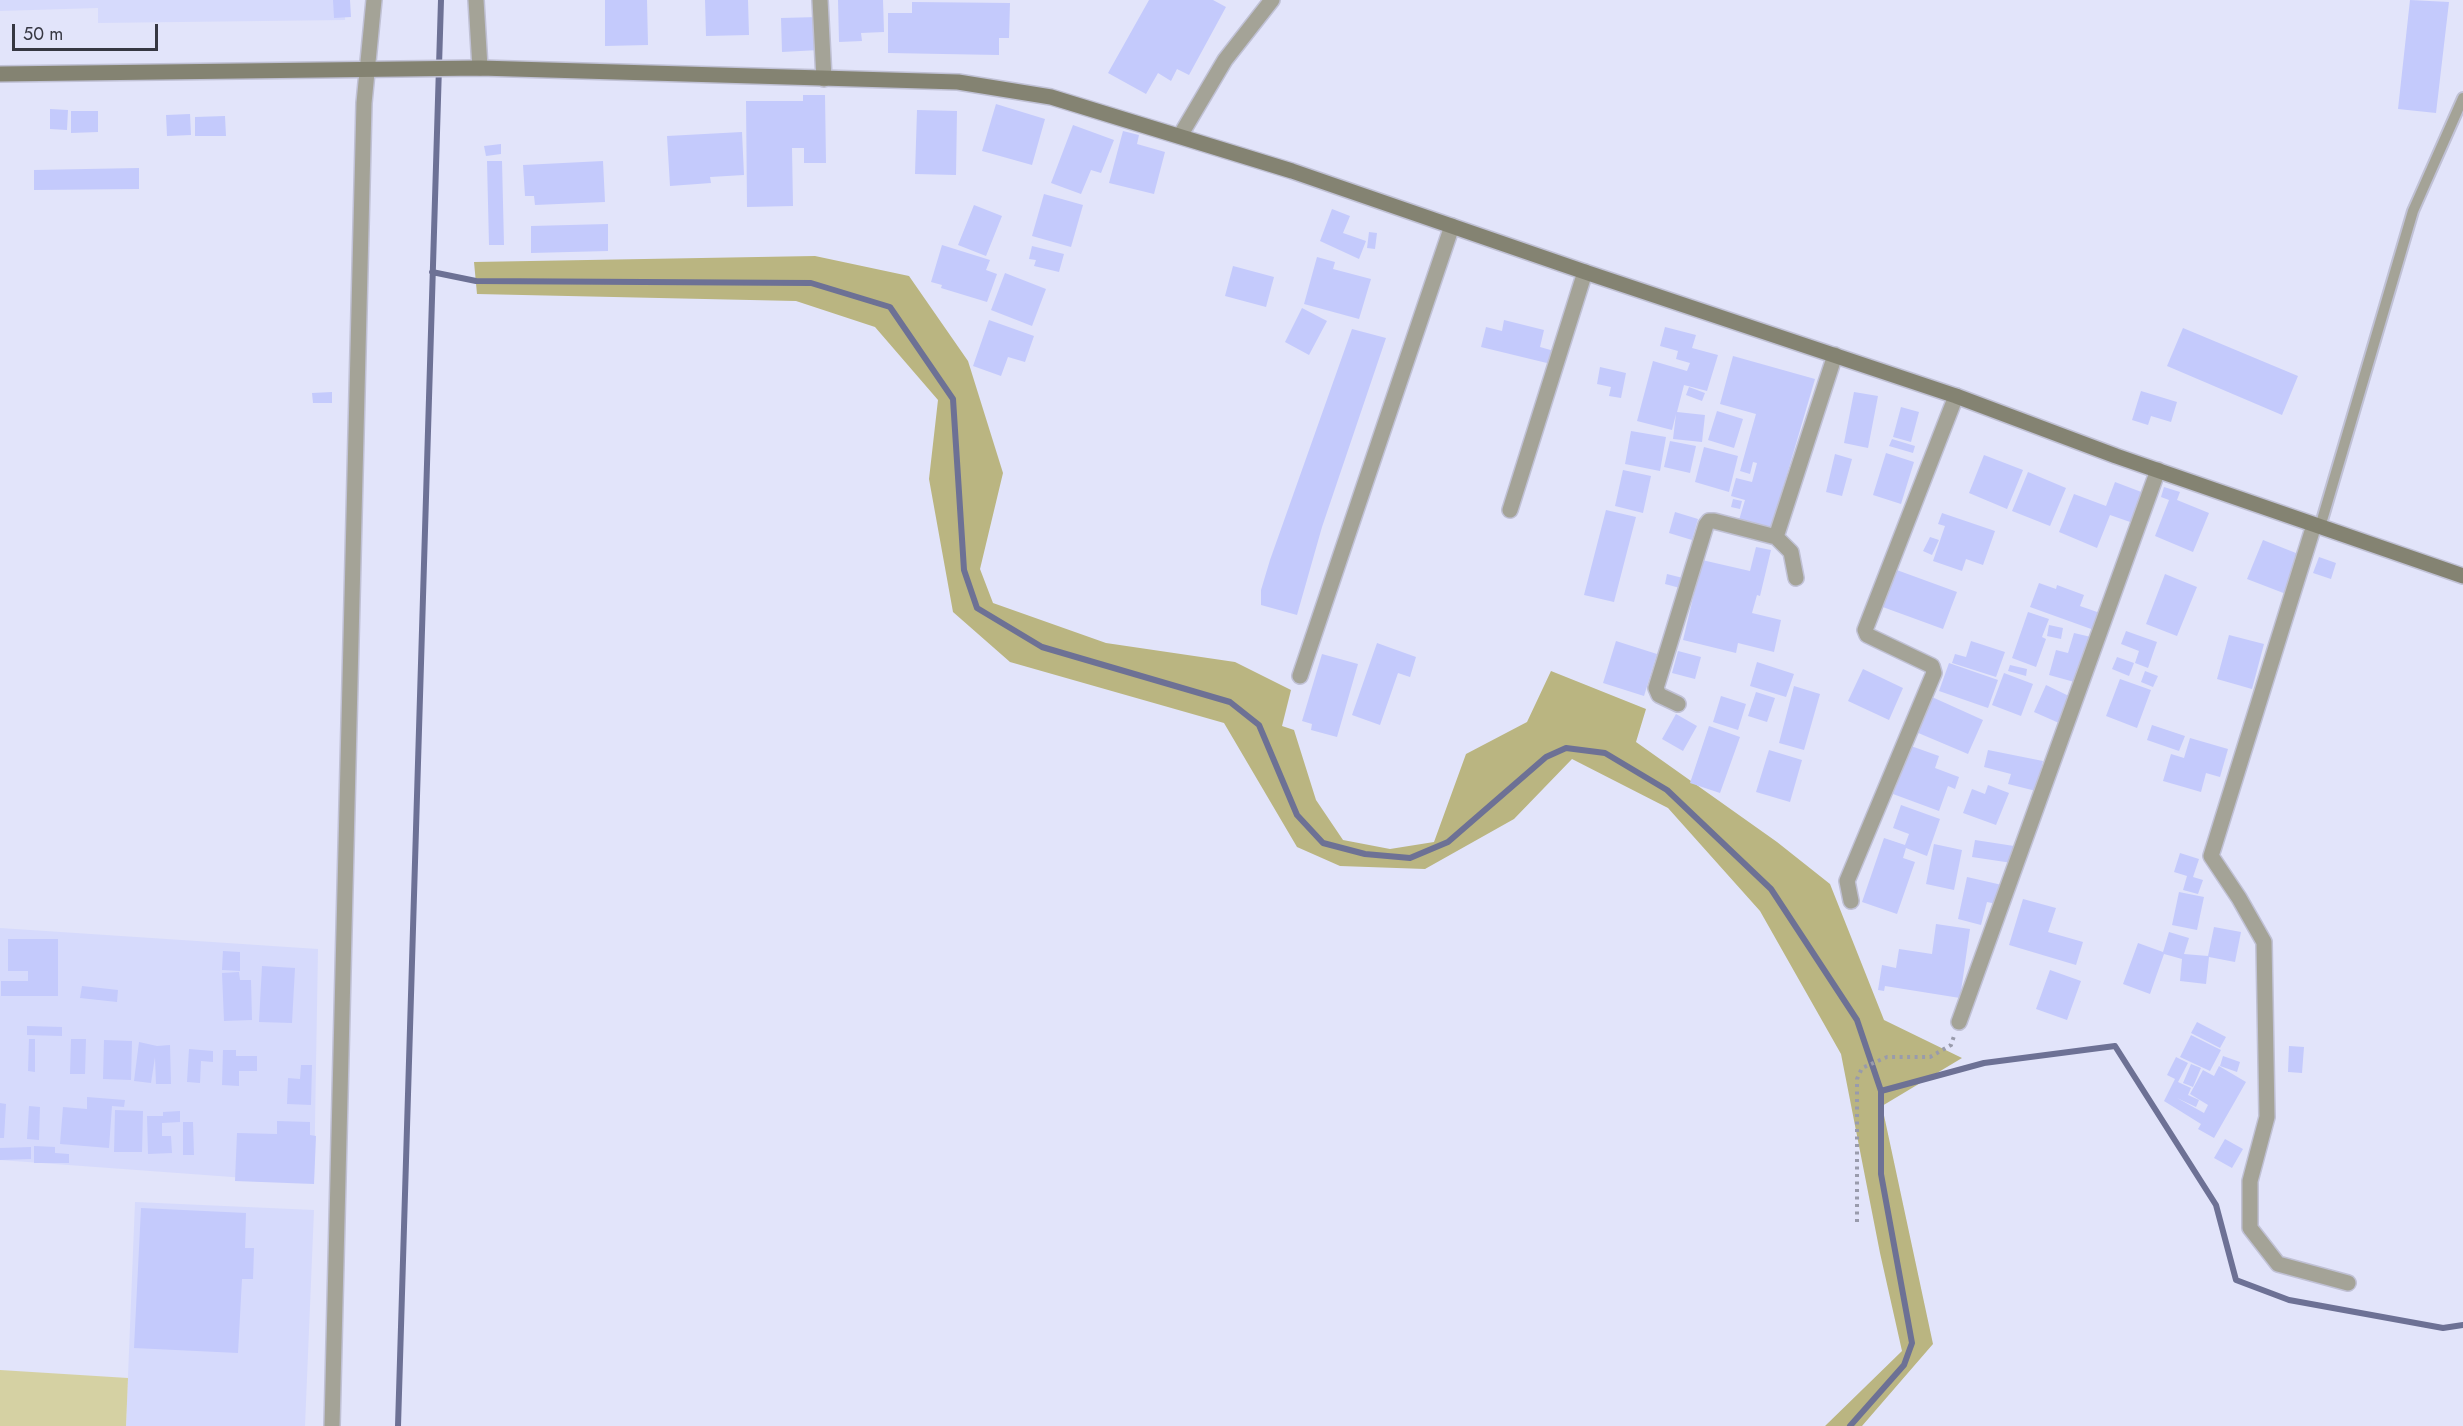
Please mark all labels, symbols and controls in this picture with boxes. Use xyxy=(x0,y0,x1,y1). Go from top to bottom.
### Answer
scale bar xyxy=(15,12,160,50)
text: 50 m xyxy=(23,21,63,47)

